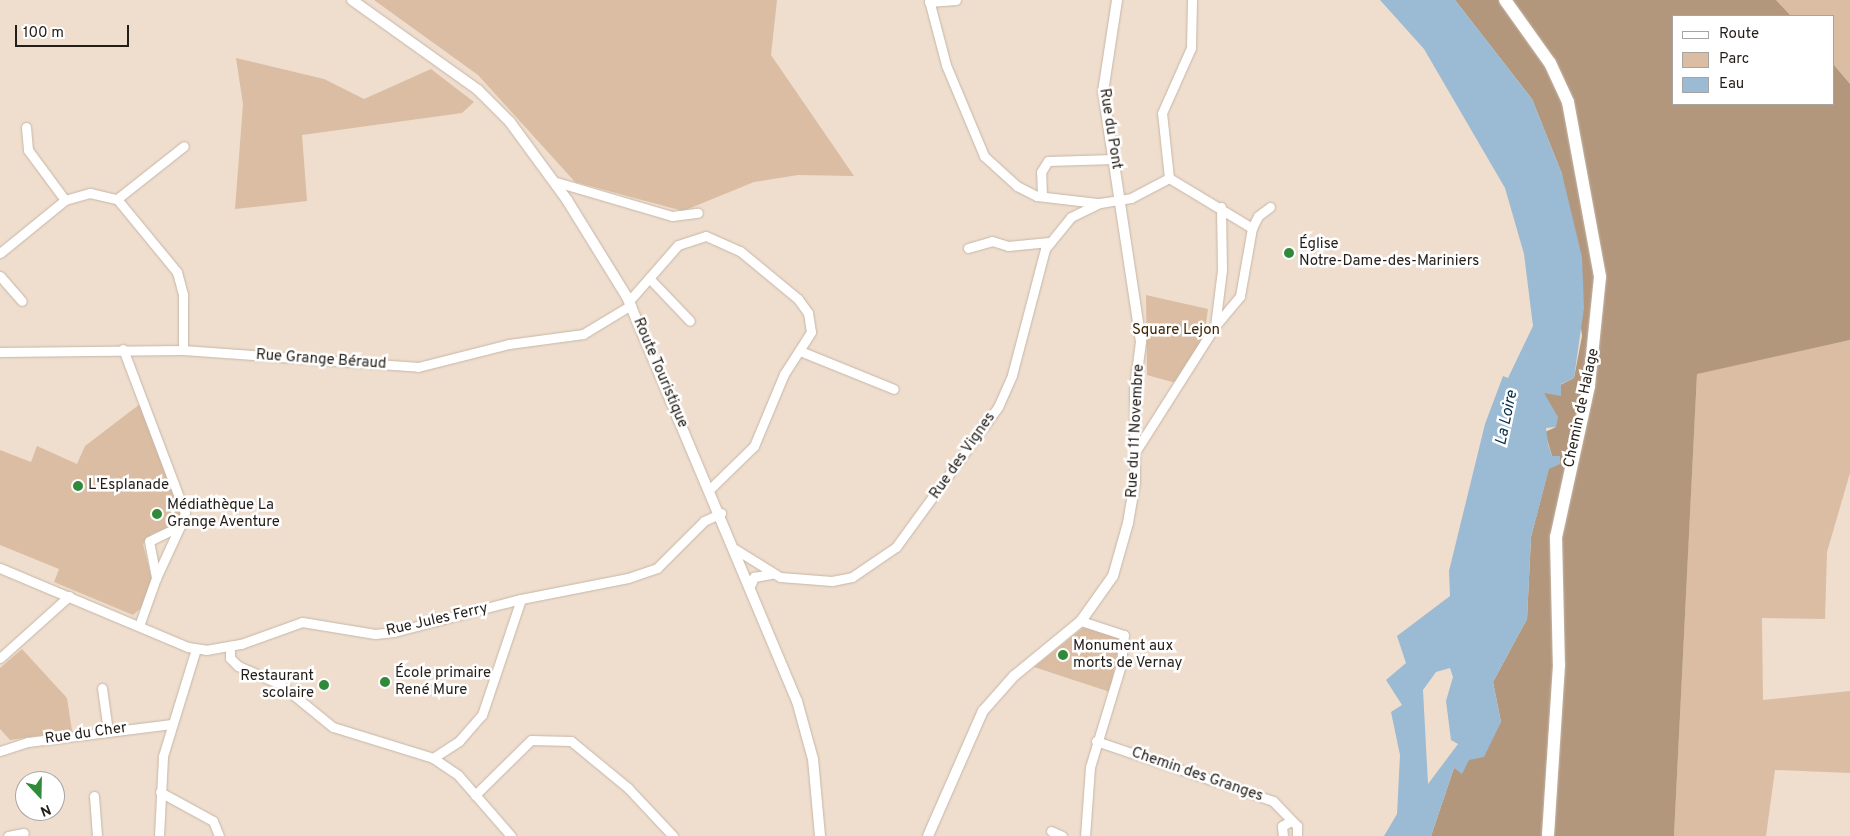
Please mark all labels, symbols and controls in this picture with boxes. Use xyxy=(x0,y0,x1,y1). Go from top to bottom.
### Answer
scale bar xyxy=(18,15,131,47)
legend xyxy=(1672,15,1835,105)
text: 100 m xyxy=(23,24,64,43)
text: Route xyxy=(1719,25,1759,44)
text: Parc xyxy=(1719,50,1749,69)
text: Eau xyxy=(1719,75,1744,94)
street label: Rue du Pont xyxy=(1095,87,1125,171)
place label: Église Notre-Dame-des-Mariniers xyxy=(1299,235,1479,270)
marker: Église Notre-Dame-des-Mariniers xyxy=(1283,247,1295,259)
street label: Route Touristique xyxy=(629,315,691,431)
park label: Square Lejon xyxy=(1132,322,1220,340)
street label: Rue Grange Béraud xyxy=(255,346,387,374)
street label: Chemin de Halage xyxy=(1561,347,1603,469)
street label: Rue du 11 Novembre xyxy=(1124,364,1148,498)
water label: La Loire xyxy=(1492,389,1522,447)
street label: Rue des Vignes xyxy=(926,409,1000,503)
place label: L'Esplanade xyxy=(88,477,169,495)
marker: L'Esplanade xyxy=(72,480,84,492)
place label: Médiathèque La Grange Aventure xyxy=(167,496,280,531)
marker: Médiathèque La Grange Aventure xyxy=(151,508,163,520)
street label: Rue Jules Ferry xyxy=(384,600,490,640)
place label: Monument aux morts de Vernay xyxy=(1073,637,1183,672)
marker: Monument aux morts de Vernay xyxy=(1057,649,1069,661)
place label: École primaire René Mure xyxy=(395,664,491,699)
place label: Restaurant scolaire xyxy=(240,667,314,702)
marker: École primaire René Mure xyxy=(379,676,391,688)
marker: Restaurant scolaire xyxy=(318,679,330,691)
street label: Rue du Cher xyxy=(44,719,128,749)
street label: Chemin des Granges xyxy=(1129,744,1265,806)
north arrow xyxy=(15,771,65,821)
text: N xyxy=(37,800,53,819)

